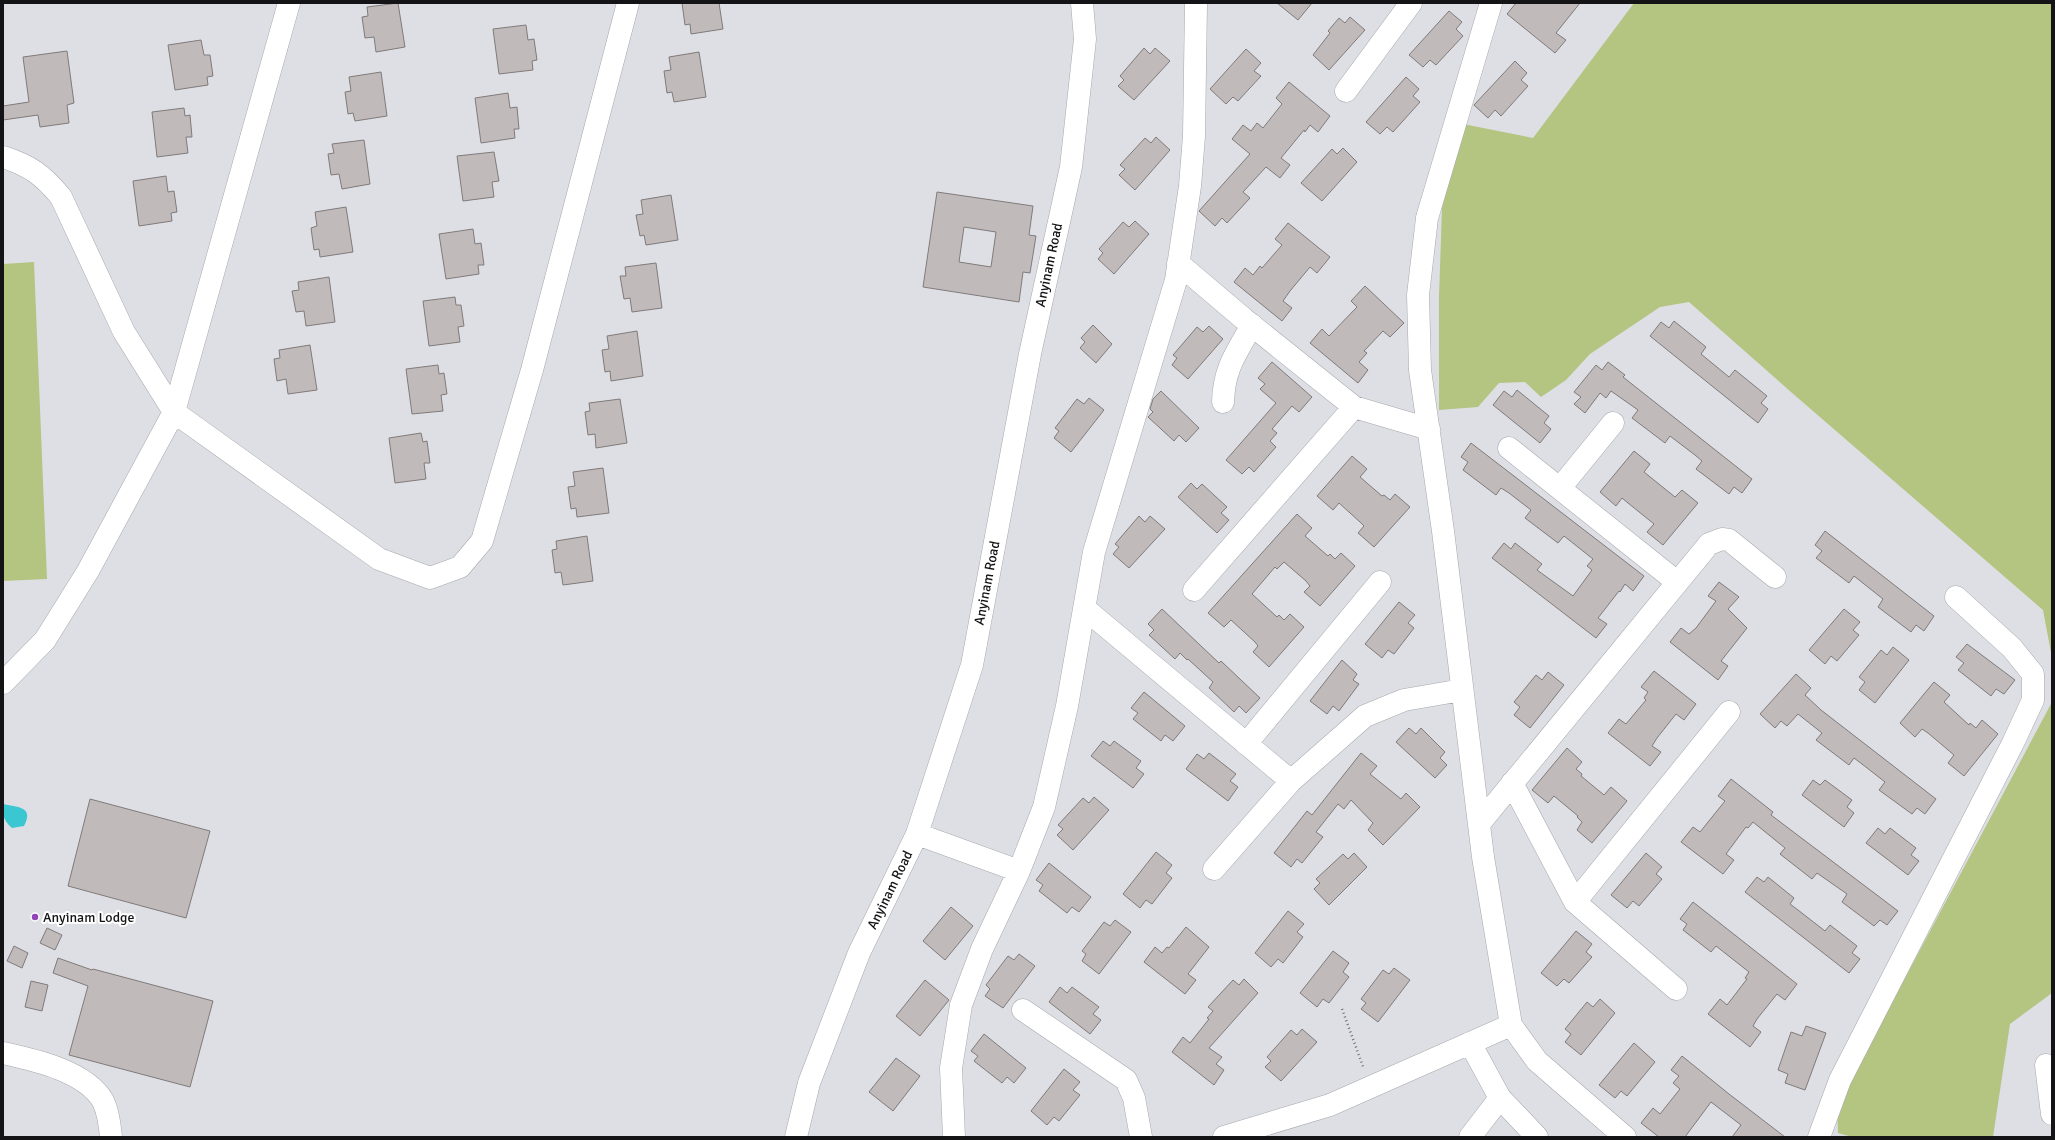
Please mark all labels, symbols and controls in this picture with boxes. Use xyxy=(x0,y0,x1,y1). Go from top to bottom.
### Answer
street label: Anyinam Road xyxy=(1032,221,1066,309)
street label: Anyinam Road xyxy=(971,539,1003,627)
street label: Anyinam Road xyxy=(864,848,916,932)
place label: Anyinam Lodge xyxy=(43,909,134,926)
marker: Anyinam Lodge xyxy=(30,912,40,922)

